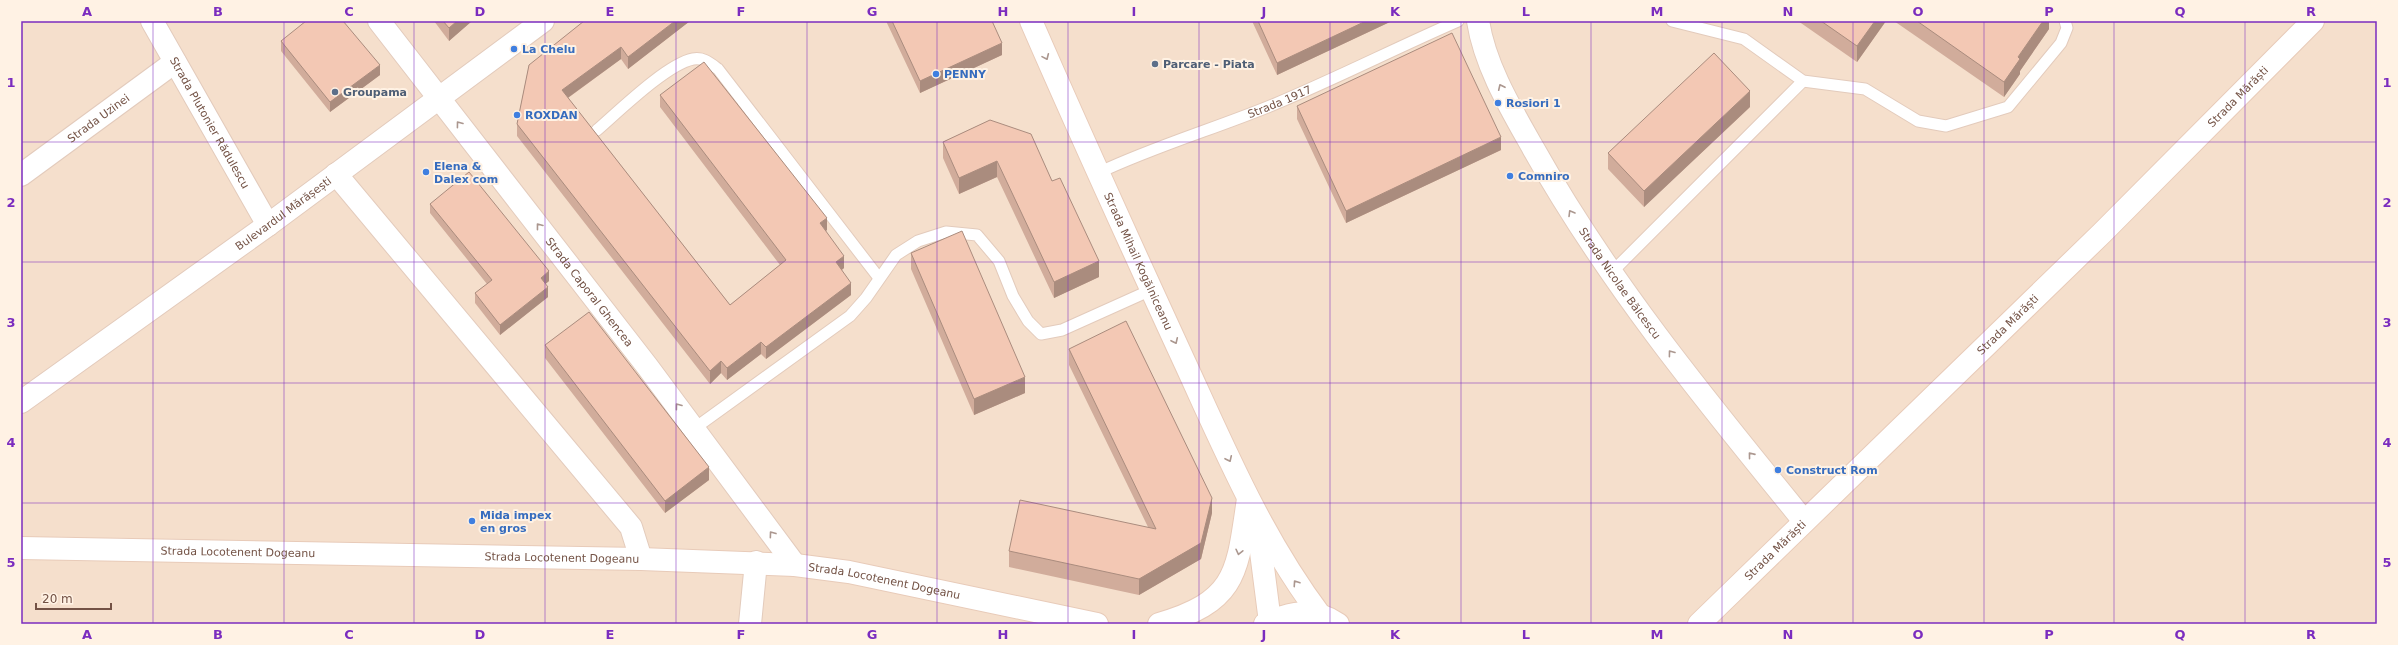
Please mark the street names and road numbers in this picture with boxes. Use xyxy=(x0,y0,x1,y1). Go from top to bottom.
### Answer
street label: Strada Plutonier Rădulescu xyxy=(167,55,252,191)
street label: Strada Mărăști xyxy=(2205,63,2271,130)
street label: Strada 1917 xyxy=(1246,83,1313,121)
street label: Strada Uzinei xyxy=(65,91,132,145)
street label: Bulevardul Mărășești xyxy=(233,174,334,253)
street label: Strada Mihail Kogălniceanu xyxy=(1101,190,1175,332)
street label: Strada Nicolae Bălcescu xyxy=(1576,225,1663,341)
street label: Strada Caporal Ghencea xyxy=(543,235,636,349)
street label: Strada Mărăști xyxy=(1974,292,2041,357)
street label: Strada Mărăști xyxy=(1742,518,1808,583)
street label: Strada Locotenent Dogeanu xyxy=(161,544,315,560)
street label: Strada Locotenent Dogeanu xyxy=(484,550,639,565)
street label: Strada Locotenent Dogeanu xyxy=(807,560,962,602)

